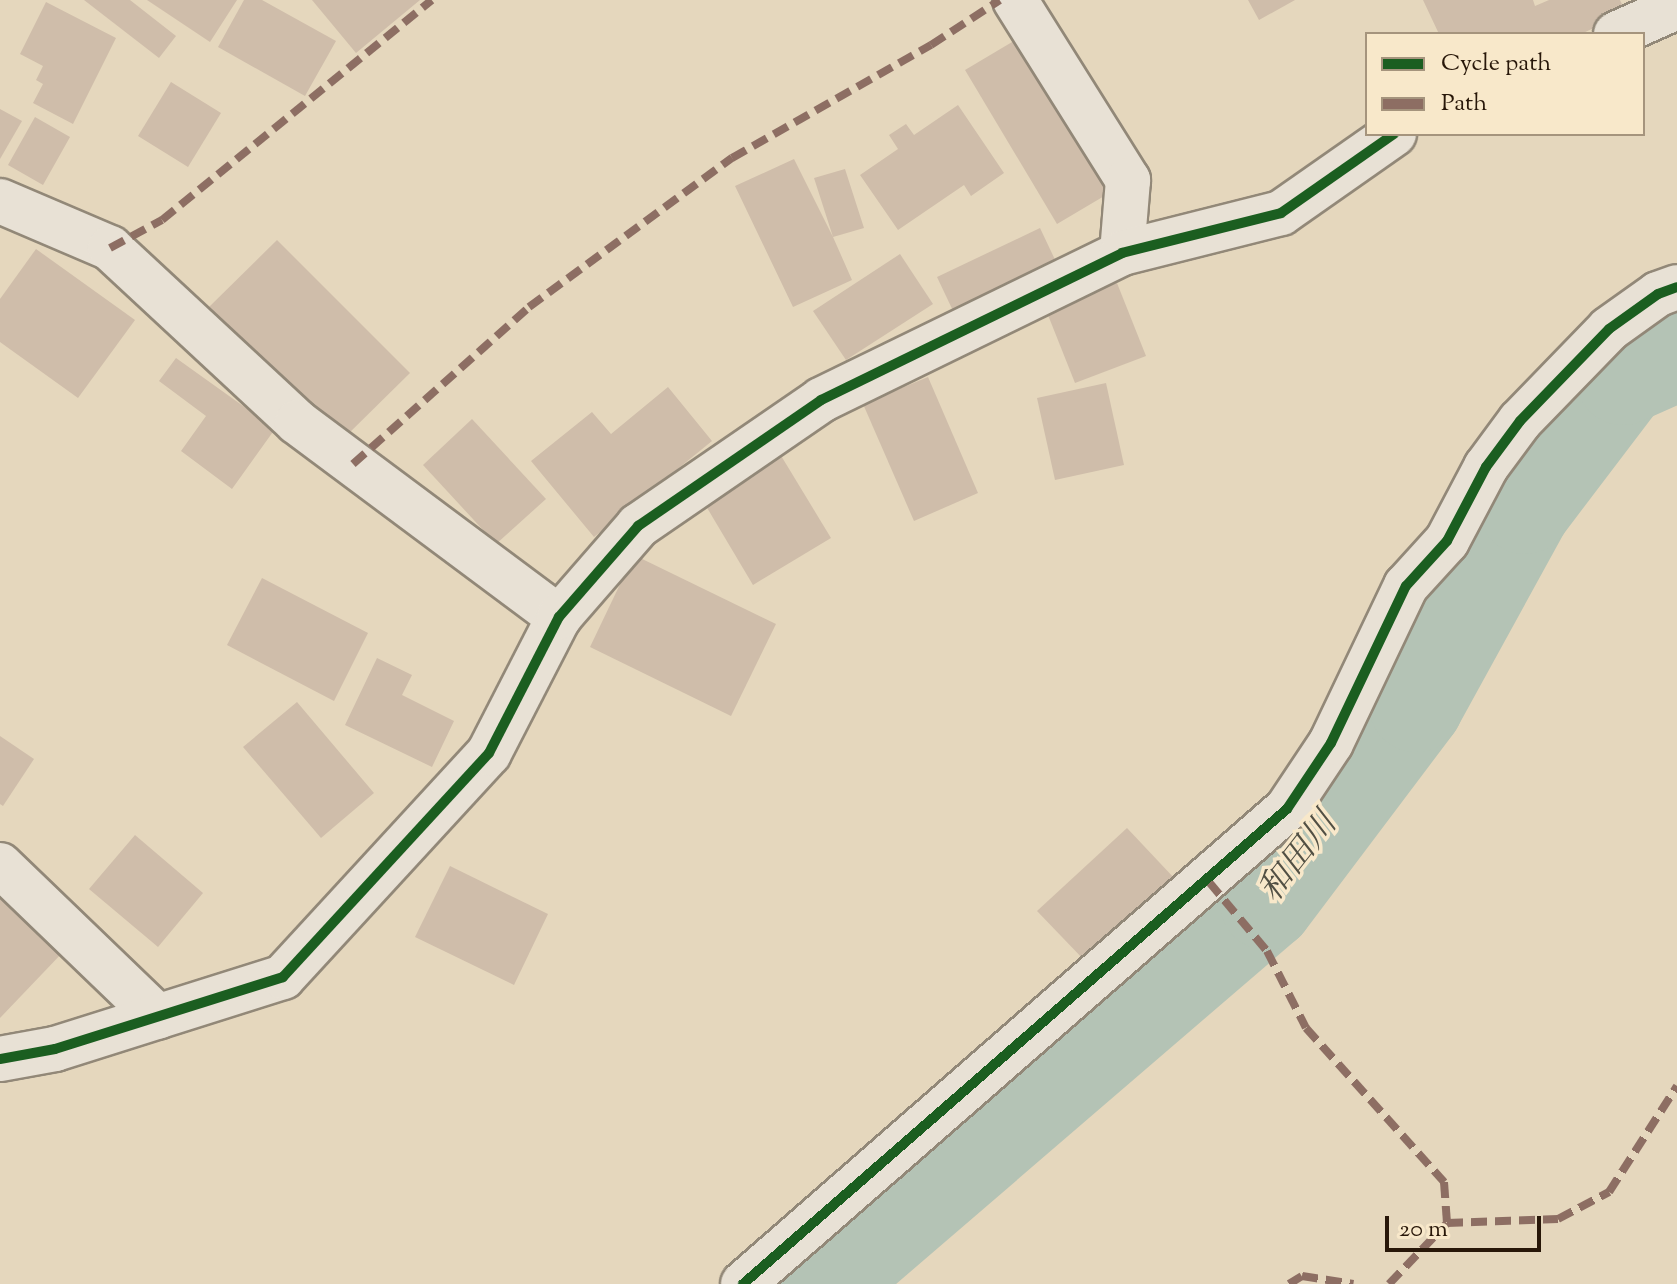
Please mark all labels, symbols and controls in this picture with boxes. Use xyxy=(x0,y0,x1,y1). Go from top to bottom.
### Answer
legend xyxy=(1365,32,1645,136)
text: Cycle path xyxy=(1441,47,1551,81)
text: Path xyxy=(1441,87,1487,121)
water label: 和田川 xyxy=(1252,805,1346,911)
scale bar xyxy=(1389,1200,1545,1250)
text: 20 m xyxy=(1399,1213,1448,1247)

